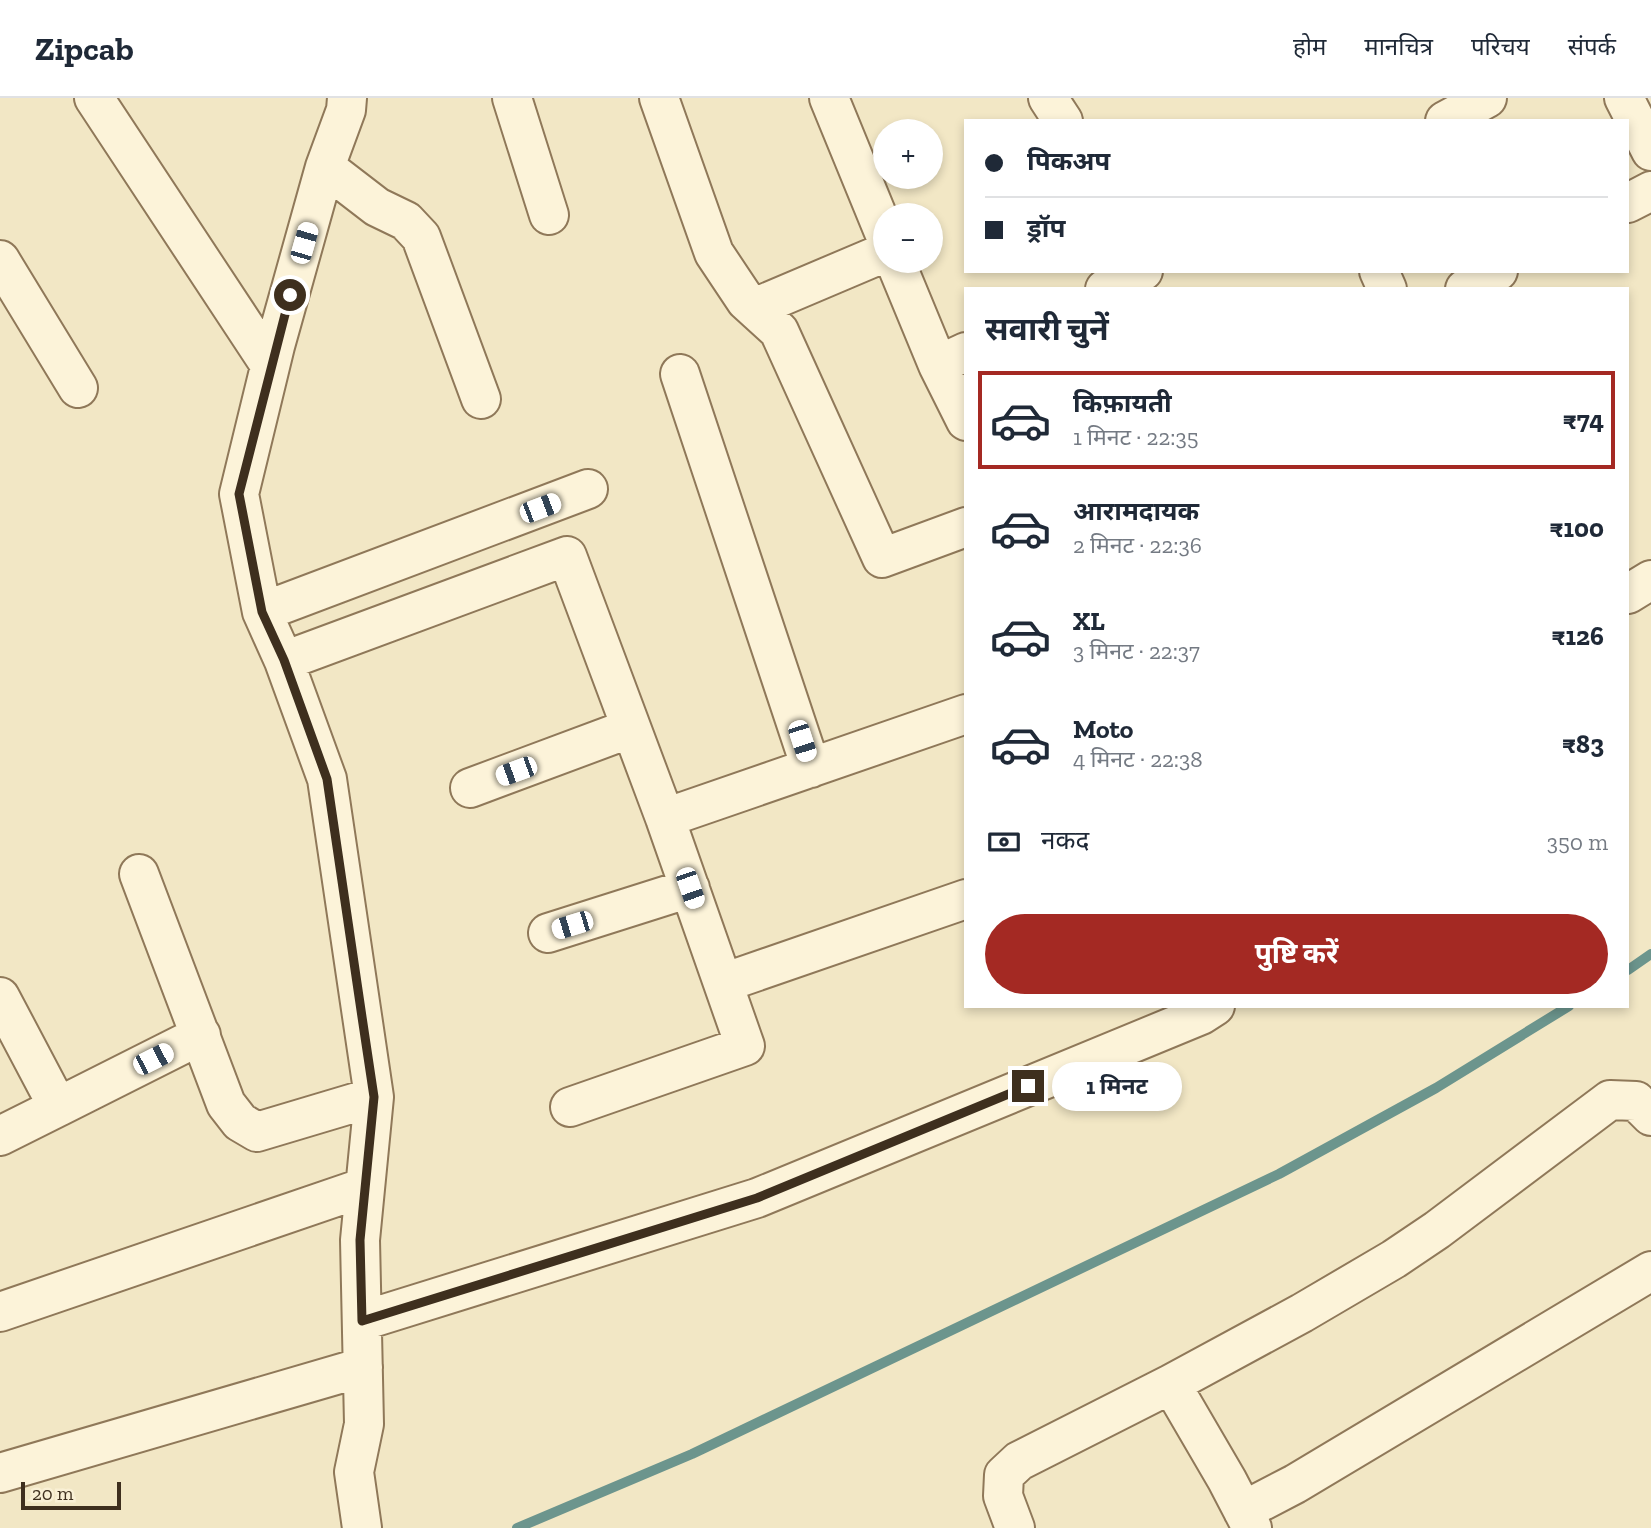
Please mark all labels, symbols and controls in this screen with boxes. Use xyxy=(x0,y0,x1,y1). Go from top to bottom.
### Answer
text: Zipcab xyxy=(35,29,134,68)
text: होम xyxy=(1293,32,1326,61)
text: मानचित्र xyxy=(1364,32,1433,61)
text: परिचय xyxy=(1471,32,1530,61)
text: संपर्क xyxy=(1568,32,1616,61)
map controls xyxy=(873,119,943,273)
button: + xyxy=(873,119,943,189)
text: पिकअप xyxy=(1027,145,1110,177)
button: − xyxy=(873,203,943,273)
text: ड्रॉप xyxy=(1027,212,1065,244)
car xyxy=(289,220,320,266)
route start xyxy=(274,279,306,311)
text: सवारी चुनें xyxy=(985,310,1109,348)
text: किफ़ायती xyxy=(1073,387,1172,419)
icon: car xyxy=(989,389,1052,452)
text: ₹74 xyxy=(1563,404,1604,436)
text: 1 मिनट · 22:35 xyxy=(1073,423,1199,451)
car xyxy=(517,491,564,525)
text: आरामदायक xyxy=(1073,495,1199,527)
icon: car xyxy=(989,497,1052,560)
text: ₹100 xyxy=(1550,512,1604,544)
text: 2 मिनट · 22:36 xyxy=(1073,531,1202,559)
icon: car xyxy=(989,605,1052,668)
text: XL xyxy=(1073,605,1105,637)
text: ₹126 xyxy=(1552,620,1604,652)
text: 3 मिनट · 22:37 xyxy=(1073,637,1200,665)
icon: car xyxy=(989,713,1052,776)
text: Moto xyxy=(1073,713,1133,745)
car xyxy=(786,718,819,764)
text: ₹83 xyxy=(1562,728,1604,760)
text: 4 मिनट · 22:38 xyxy=(1073,745,1203,773)
car xyxy=(493,754,540,788)
icon: cash xyxy=(985,823,1023,861)
text: नकद xyxy=(1041,824,1089,856)
text: 350 m xyxy=(1547,828,1608,856)
car xyxy=(674,865,707,911)
car xyxy=(549,909,596,941)
button: पुष्टि करें xyxy=(985,914,1608,994)
car xyxy=(130,1040,177,1078)
callout: 1 मिनट xyxy=(1052,1062,1182,1110)
route end xyxy=(1012,1070,1044,1102)
text: 1 मिनट xyxy=(1086,1072,1148,1100)
scale bar xyxy=(21,1479,121,1511)
text: 20 m xyxy=(32,1482,73,1505)

